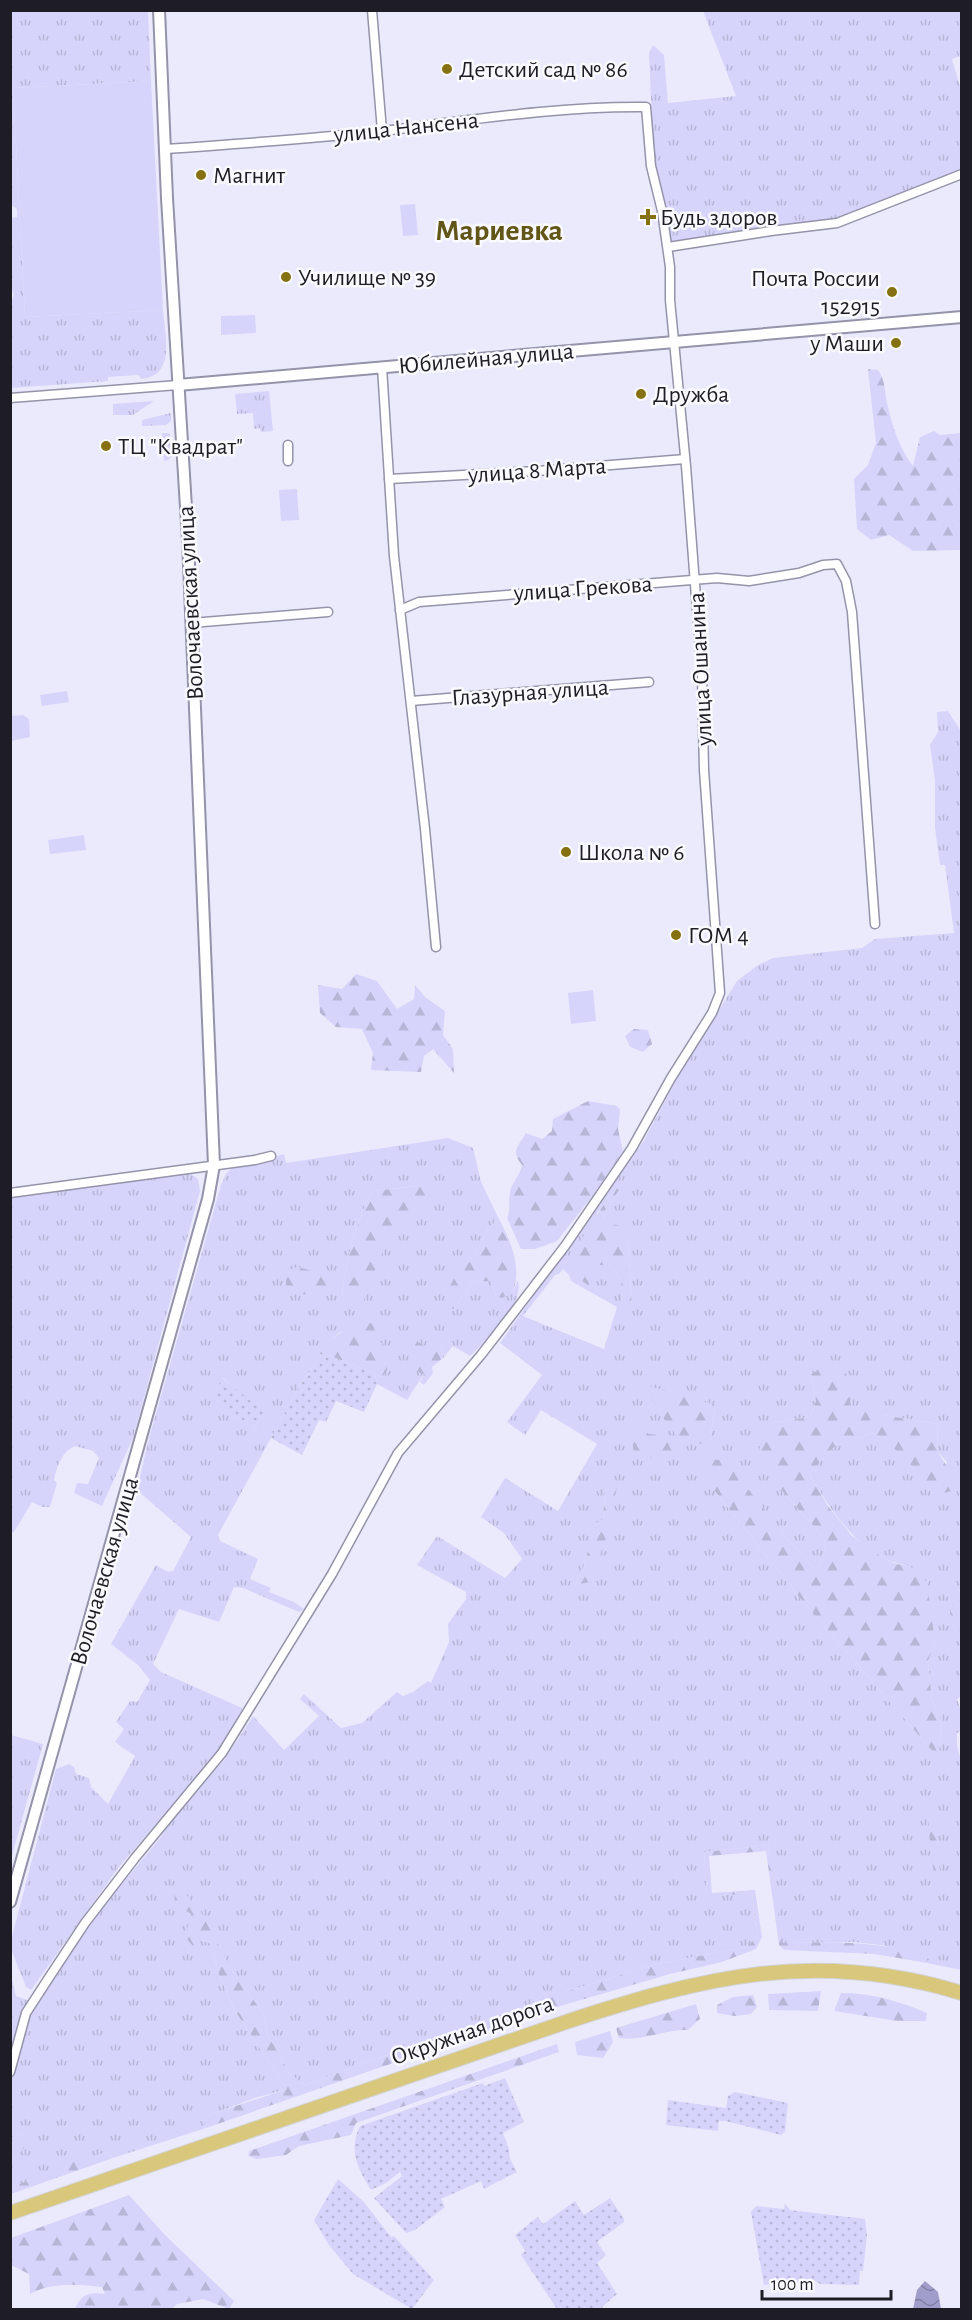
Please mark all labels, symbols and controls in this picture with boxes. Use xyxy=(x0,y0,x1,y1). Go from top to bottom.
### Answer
place label: Детский сад № 86 xyxy=(459,58,628,82)
marker: Детский сад № 86 xyxy=(440,62,454,76)
street label: улица Нансена xyxy=(331,108,480,148)
place label: Магнит xyxy=(213,164,285,188)
marker: Магнит xyxy=(194,168,208,182)
place label: Будь здоров xyxy=(660,206,777,230)
marker: Будь здоров xyxy=(641,210,655,224)
district label: Мариевка xyxy=(435,216,563,246)
place label: Училище № 39 xyxy=(298,266,436,290)
place label: Почта России 152915 xyxy=(751,267,880,319)
marker: Училище № 39 xyxy=(279,270,293,284)
marker: Почта России 152915 xyxy=(885,285,899,299)
place label: у Маши xyxy=(809,332,884,356)
marker: у Маши xyxy=(889,336,903,350)
street label: Юбилейная улица xyxy=(397,339,575,379)
place label: Дружба xyxy=(653,383,729,407)
marker: Дружба xyxy=(634,387,648,401)
place label: ТЦ "Квадрат" xyxy=(118,435,243,459)
marker: ТЦ "Квадрат" xyxy=(99,439,113,453)
street label: улица 8 Марта xyxy=(466,454,607,488)
street label: Волочаевская улица xyxy=(174,505,208,701)
street label: улица Грекова xyxy=(512,572,653,606)
street label: улица Ошанина xyxy=(685,591,717,747)
street label: Глазурная улица xyxy=(451,676,610,710)
place label: Школа № 6 xyxy=(578,841,684,865)
marker: Школа № 6 xyxy=(559,845,573,859)
place label: ГОМ 4 xyxy=(688,924,749,948)
marker: ГОМ 4 xyxy=(669,928,683,942)
street label: Волочаевская улица xyxy=(67,1474,143,1668)
street label: Окружная дорога xyxy=(388,1992,557,2070)
scale bar xyxy=(762,2263,891,2301)
text: 100 m xyxy=(771,2276,814,2294)

